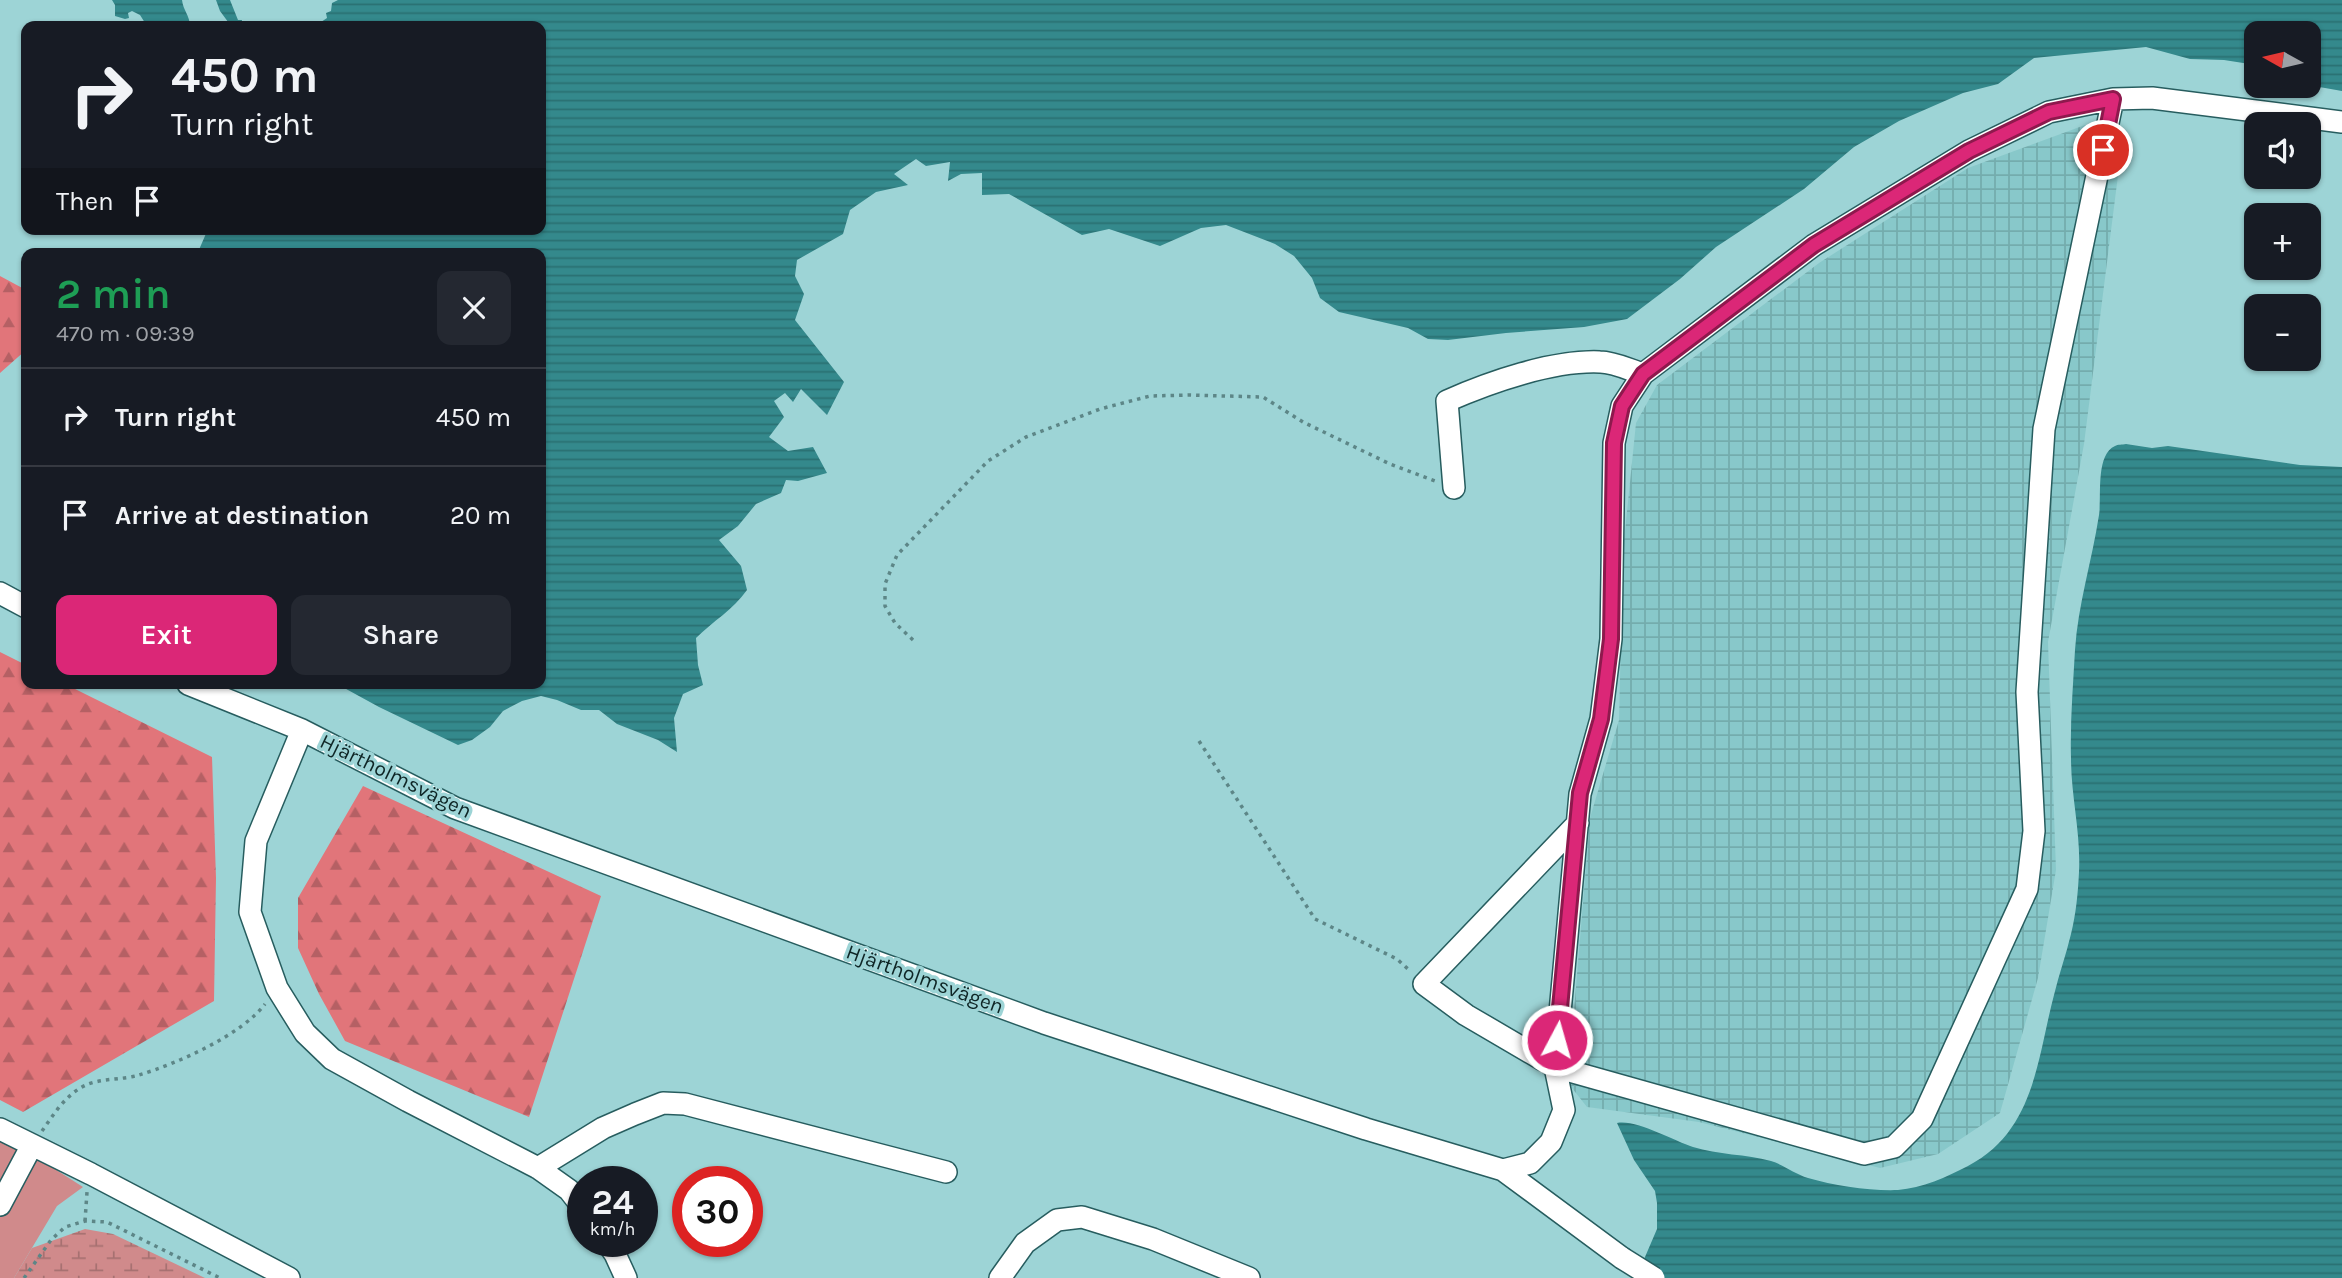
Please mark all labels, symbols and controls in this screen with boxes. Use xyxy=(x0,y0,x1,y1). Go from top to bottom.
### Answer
north arrow xyxy=(2244,21,2320,98)
map controls xyxy=(2244,21,2321,371)
text: 450 m xyxy=(171,47,319,104)
icon: right xyxy=(56,49,147,140)
text: Turn right xyxy=(171,106,313,143)
button: sound xyxy=(2244,112,2321,189)
pin xyxy=(2073,120,2133,180)
icon: arrive xyxy=(2084,131,2122,169)
icon: arrive xyxy=(128,182,166,220)
text: Then xyxy=(56,186,114,217)
button: + xyxy=(2244,203,2321,280)
text: 2 min xyxy=(56,269,171,319)
button: close xyxy=(437,271,511,345)
button: − xyxy=(2244,294,2321,371)
text: 470 m · 09:39 xyxy=(56,320,195,347)
icon: right xyxy=(56,398,94,436)
text: Turn right xyxy=(115,402,236,433)
text: 450 m xyxy=(436,402,511,433)
icon: arrive xyxy=(56,496,94,534)
text: Arrive at destination xyxy=(115,500,369,531)
text: 20 m xyxy=(450,500,511,531)
button: Exit xyxy=(56,595,277,675)
button: Share xyxy=(291,595,511,675)
street label: Hjärtholmsvägen xyxy=(316,729,476,823)
street label: Hjärtholmsvägen xyxy=(843,939,1007,1019)
position arrow xyxy=(1520,1003,1594,1077)
speed limit sign: 30 xyxy=(672,1166,763,1257)
text: 24 xyxy=(592,1182,634,1223)
text: km/h xyxy=(590,1218,635,1240)

